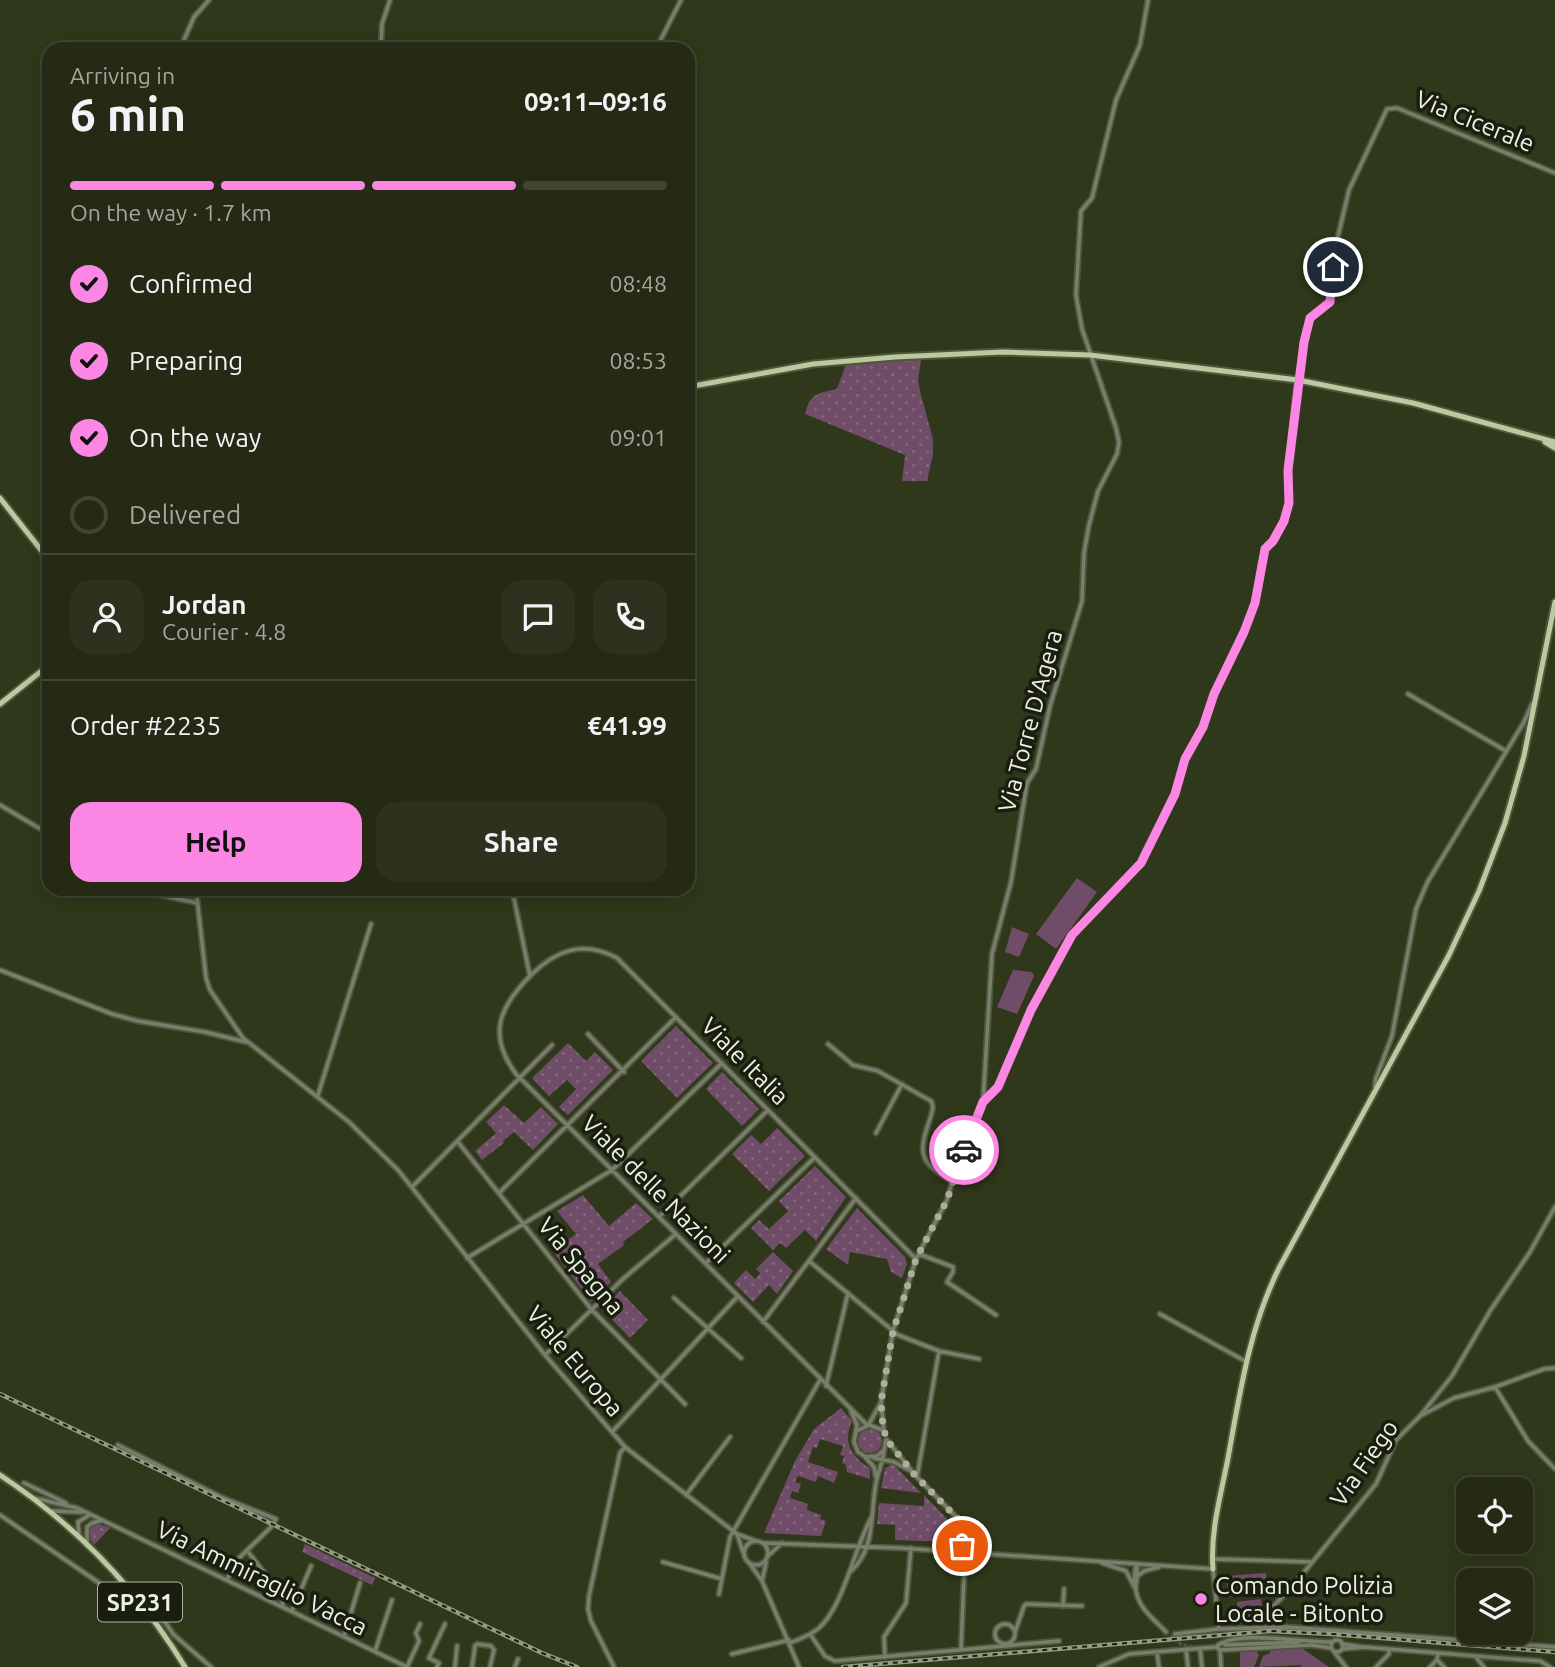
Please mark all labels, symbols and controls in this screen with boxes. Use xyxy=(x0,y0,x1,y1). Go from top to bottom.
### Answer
text: Arriving in xyxy=(70,63,175,88)
street label: Via Cicerale xyxy=(1412,85,1538,157)
text: 09:11–09:16 xyxy=(524,87,667,116)
text: 6 min xyxy=(70,88,186,140)
text: On the way · 1.7 km xyxy=(70,200,272,225)
pin xyxy=(1303,237,1363,297)
icon: home xyxy=(1314,248,1352,286)
icon: check xyxy=(70,265,108,303)
text: Confirmed xyxy=(129,269,253,298)
text: 08:48 xyxy=(609,271,667,296)
icon: check xyxy=(70,342,108,380)
text: Preparing xyxy=(129,346,243,375)
text: 08:53 xyxy=(609,348,667,373)
icon: check xyxy=(70,419,108,457)
text: On the way xyxy=(129,423,261,452)
text: 09:01 xyxy=(609,425,667,450)
text: Delivered xyxy=(129,500,241,529)
button: person xyxy=(70,580,144,654)
button: chat xyxy=(501,580,575,654)
button: phone xyxy=(593,580,667,654)
text: Jordan xyxy=(162,590,247,619)
text: Courier · 4.8 xyxy=(162,619,286,644)
street label: Via Torre D'Agera xyxy=(993,627,1067,815)
text: Order #2235 xyxy=(70,711,221,740)
text: €41.99 xyxy=(587,711,667,740)
button: Help xyxy=(70,802,362,882)
button: Share xyxy=(376,802,667,882)
street label: Viale Italia xyxy=(696,1012,794,1110)
street label: Viale delle Nazioni xyxy=(577,1110,735,1268)
courier xyxy=(929,1115,999,1185)
icon: car xyxy=(945,1131,983,1169)
street label: Via Spagna xyxy=(533,1212,629,1320)
street label: Viale Europa xyxy=(521,1300,629,1422)
street label: Via Fiego xyxy=(1324,1415,1404,1511)
map controls xyxy=(1456,1477,1533,1645)
button: locate xyxy=(1456,1477,1533,1554)
street label: Via Ammiraglio Vacca xyxy=(152,1515,372,1641)
pin xyxy=(932,1516,992,1576)
icon: bag xyxy=(943,1527,981,1565)
button: layers xyxy=(1456,1568,1533,1645)
place label: Comando Polizia Locale - Bitonto xyxy=(1215,1572,1394,1627)
road number: SP231 xyxy=(98,1582,182,1622)
marker: Comando Polizia Locale - Bitonto xyxy=(1193,1591,1209,1607)

